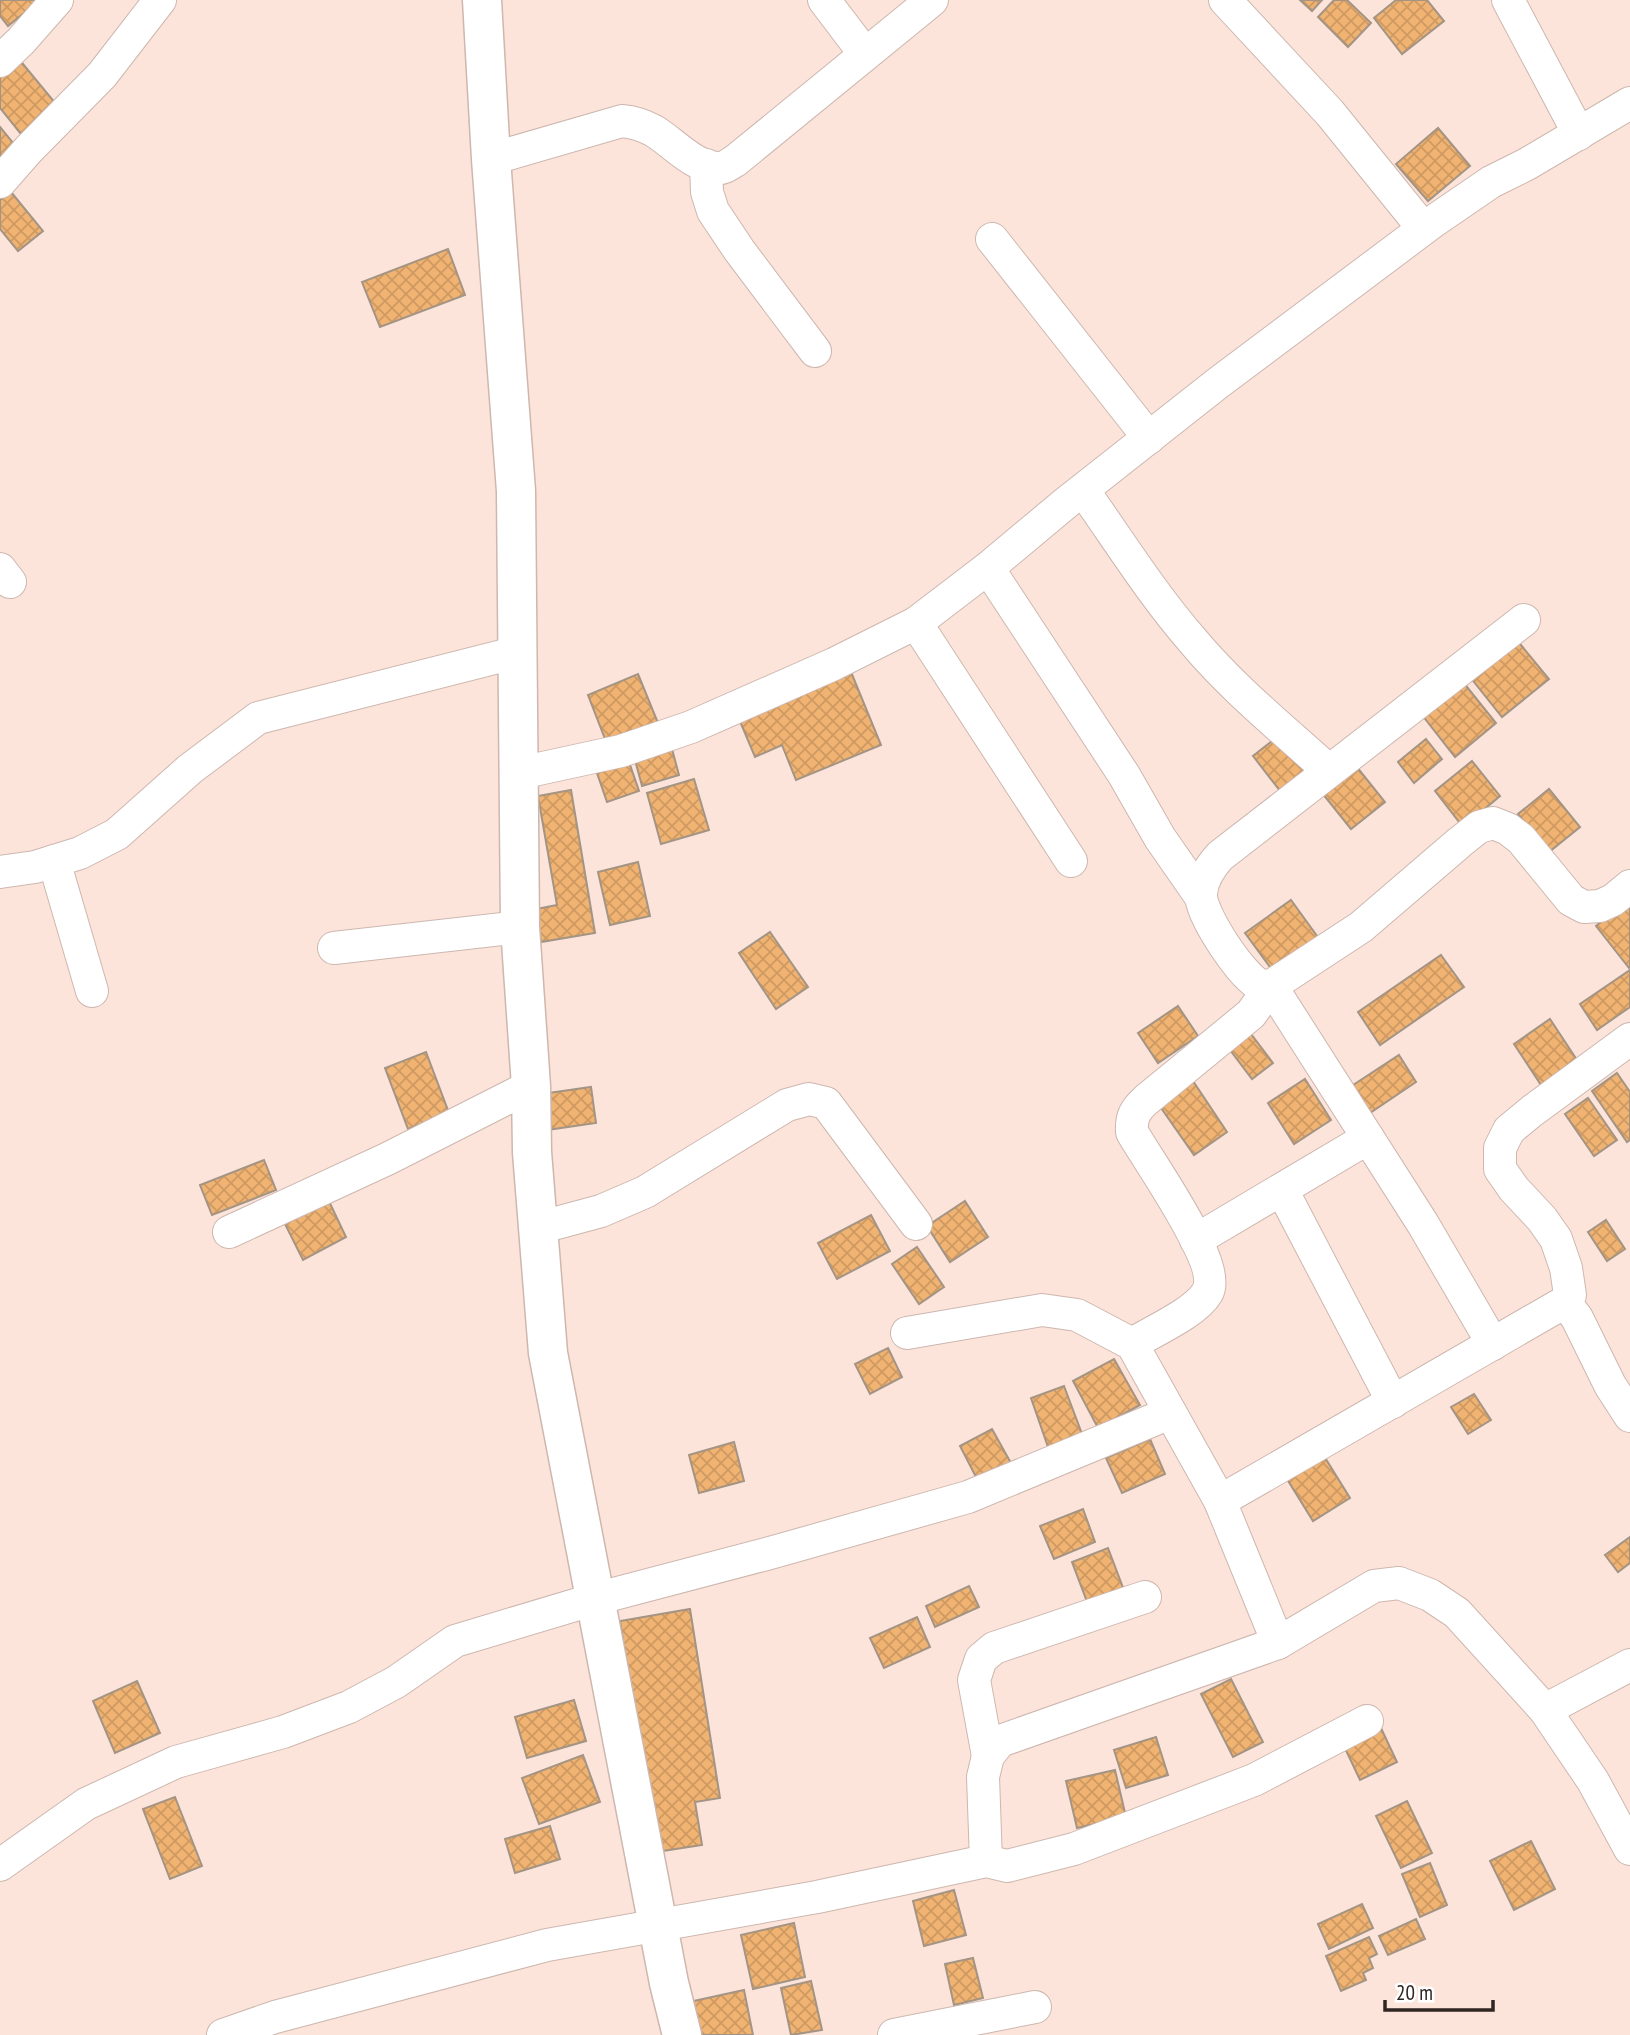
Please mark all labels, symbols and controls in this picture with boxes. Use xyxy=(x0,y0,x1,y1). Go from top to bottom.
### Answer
scale bar xyxy=(1385,1968,1494,2012)
text: 20 m xyxy=(1396,1979,1433,2006)

